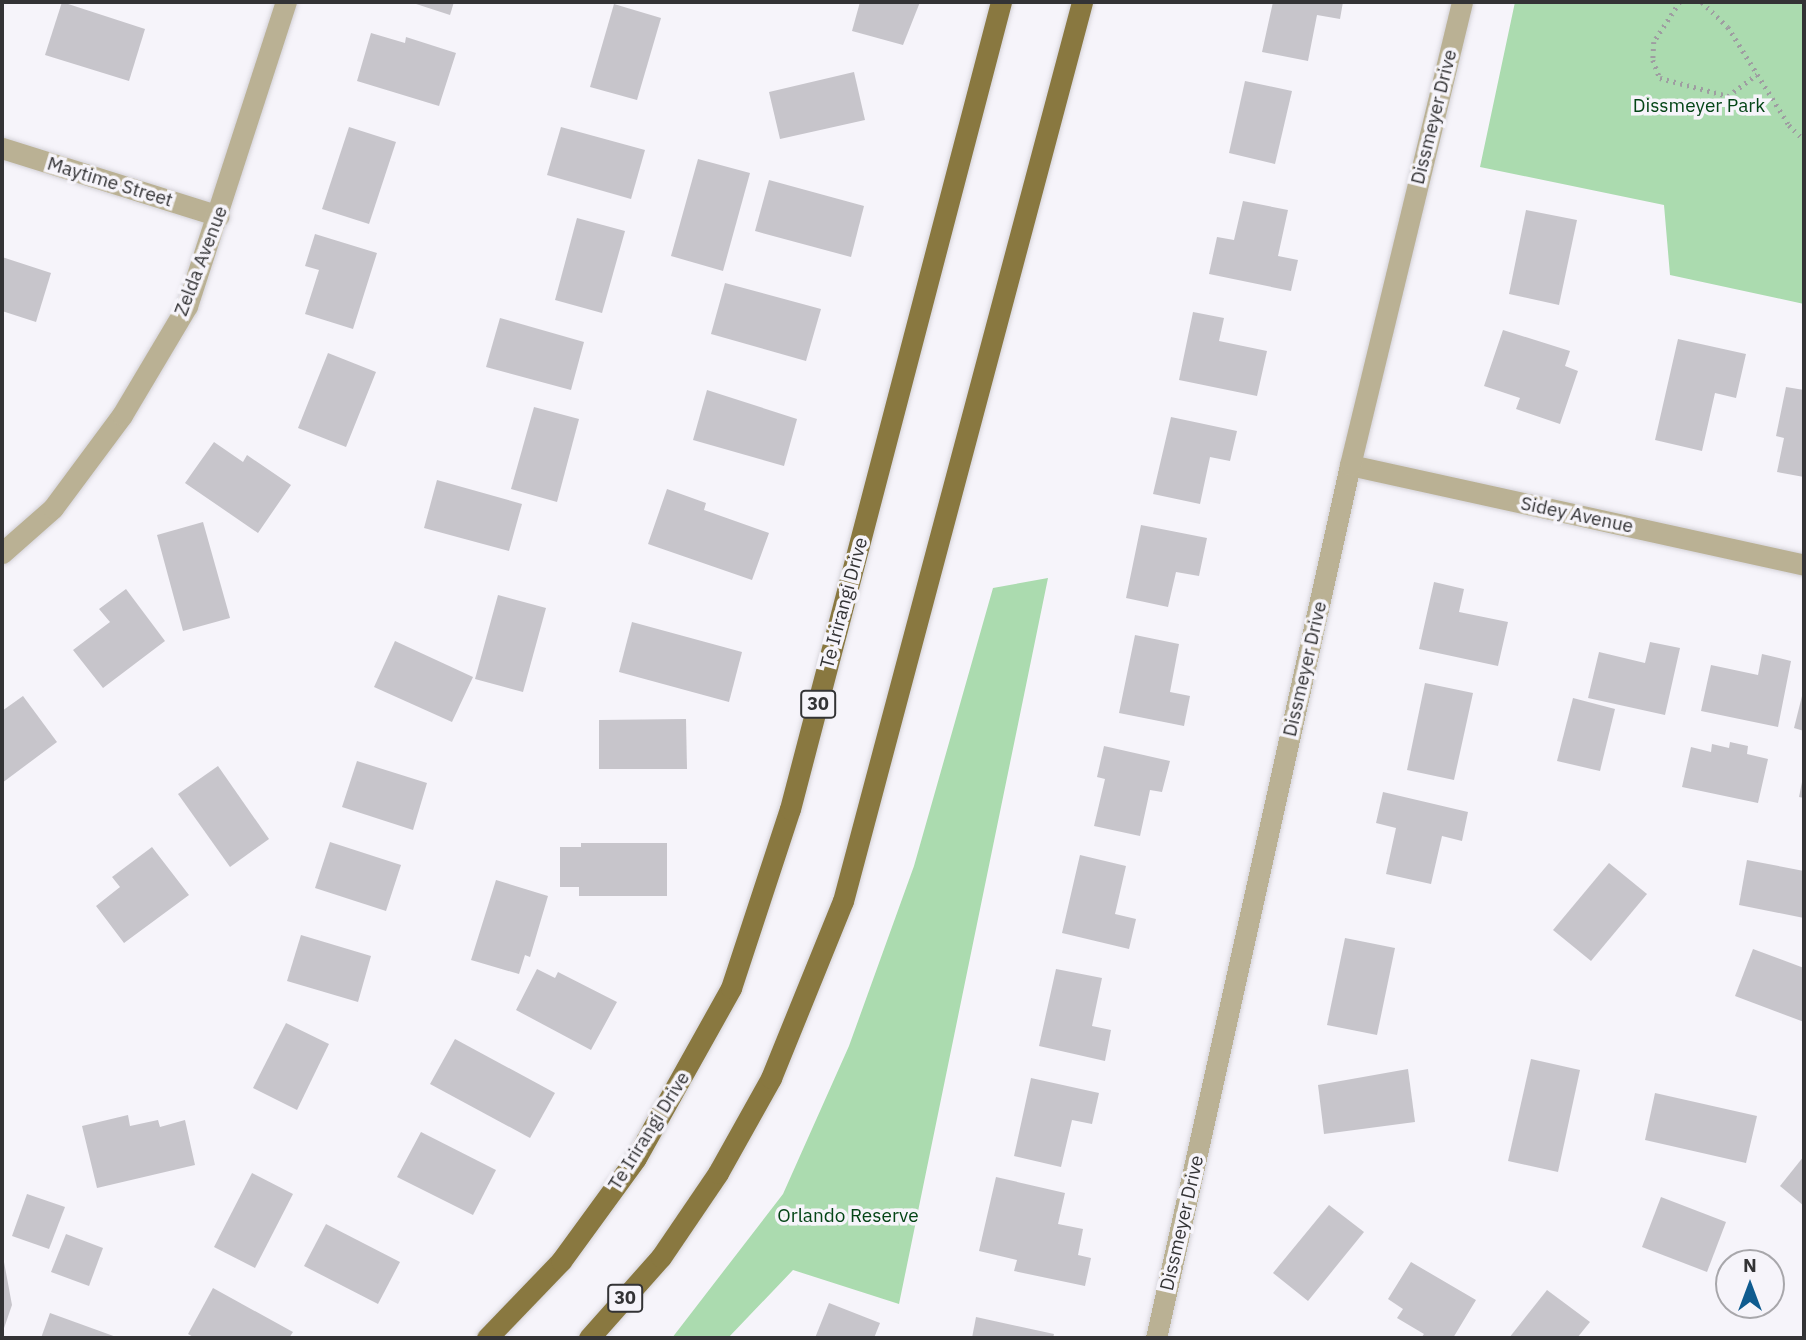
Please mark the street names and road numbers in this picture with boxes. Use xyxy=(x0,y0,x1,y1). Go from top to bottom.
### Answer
street label: Dissmeyer Drive xyxy=(1406,47,1462,187)
street label: Maytime Street xyxy=(45,152,175,212)
street label: Zelda Avenue xyxy=(170,203,232,319)
street label: Sidey Avenue xyxy=(1519,492,1635,538)
street label: Te Irirangi Drive xyxy=(816,535,872,671)
street label: Dissmeyer Drive xyxy=(1278,599,1332,739)
road number: 30 xyxy=(799,690,837,718)
street label: Te Irirangi Drive xyxy=(604,1068,694,1194)
street label: Dissmeyer Drive xyxy=(1155,1153,1209,1293)
road number: 30 xyxy=(606,1283,644,1312)

